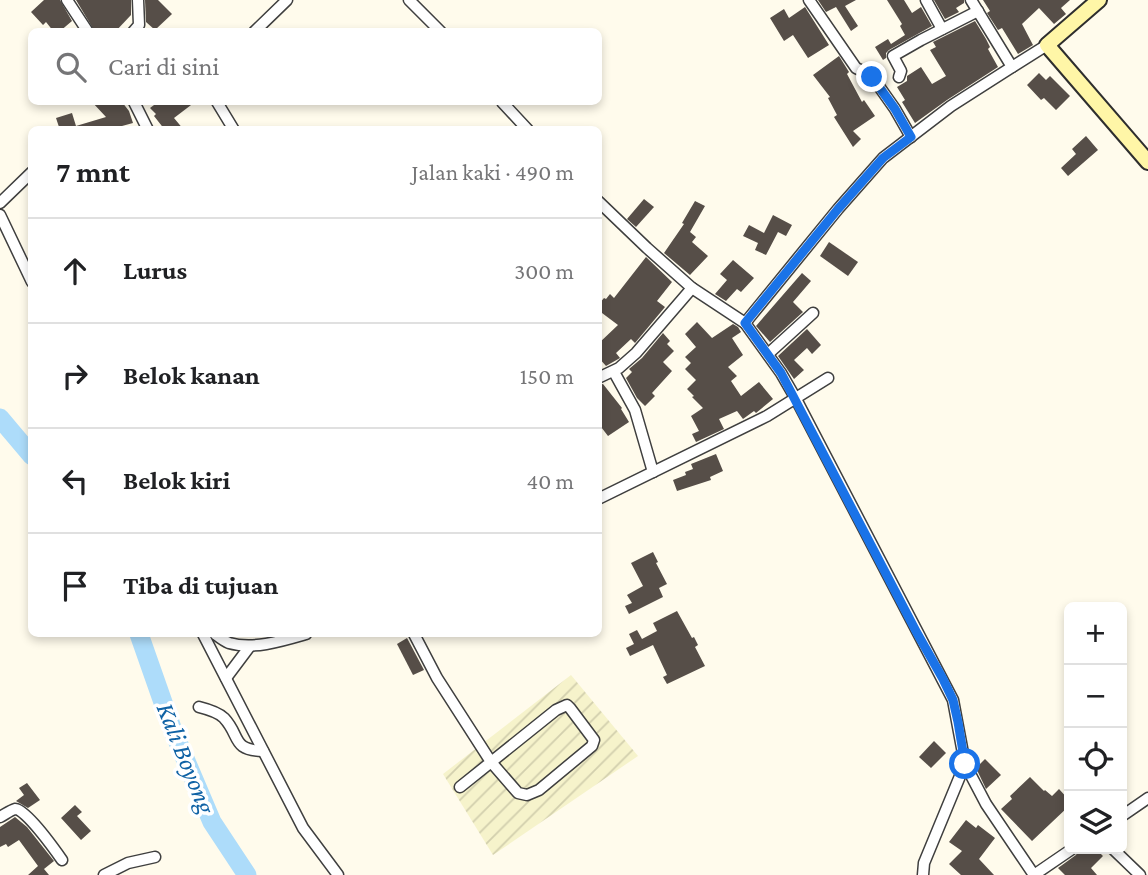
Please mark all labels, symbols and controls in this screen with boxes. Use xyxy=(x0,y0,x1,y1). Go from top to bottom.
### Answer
search box xyxy=(28,28,602,105)
icon: search xyxy=(52,48,90,86)
text: Cari di sini xyxy=(108,52,219,81)
route end xyxy=(856,61,887,92)
text: 7 mnt xyxy=(56,155,130,188)
text: Jalan kaki · 490 m xyxy=(412,159,574,185)
icon: ahead xyxy=(56,252,94,290)
text: Lurus xyxy=(123,256,187,285)
text: 300 m xyxy=(514,258,574,284)
icon: right xyxy=(56,357,94,395)
text: Belok kanan xyxy=(123,361,260,390)
text: 150 m xyxy=(520,363,574,389)
icon: left xyxy=(56,462,94,500)
text: Belok kiri xyxy=(123,466,230,495)
text: 40 m xyxy=(526,468,574,494)
icon: arrive xyxy=(56,567,94,605)
text: Tiba di tujuan xyxy=(123,571,278,600)
map controls xyxy=(1064,602,1127,854)
button: + xyxy=(1064,602,1127,665)
button: − xyxy=(1064,665,1127,728)
water label: Kali Boyong xyxy=(151,698,222,819)
button: locate xyxy=(1064,728,1127,791)
route start xyxy=(949,748,980,779)
button: layers xyxy=(1064,791,1127,854)

